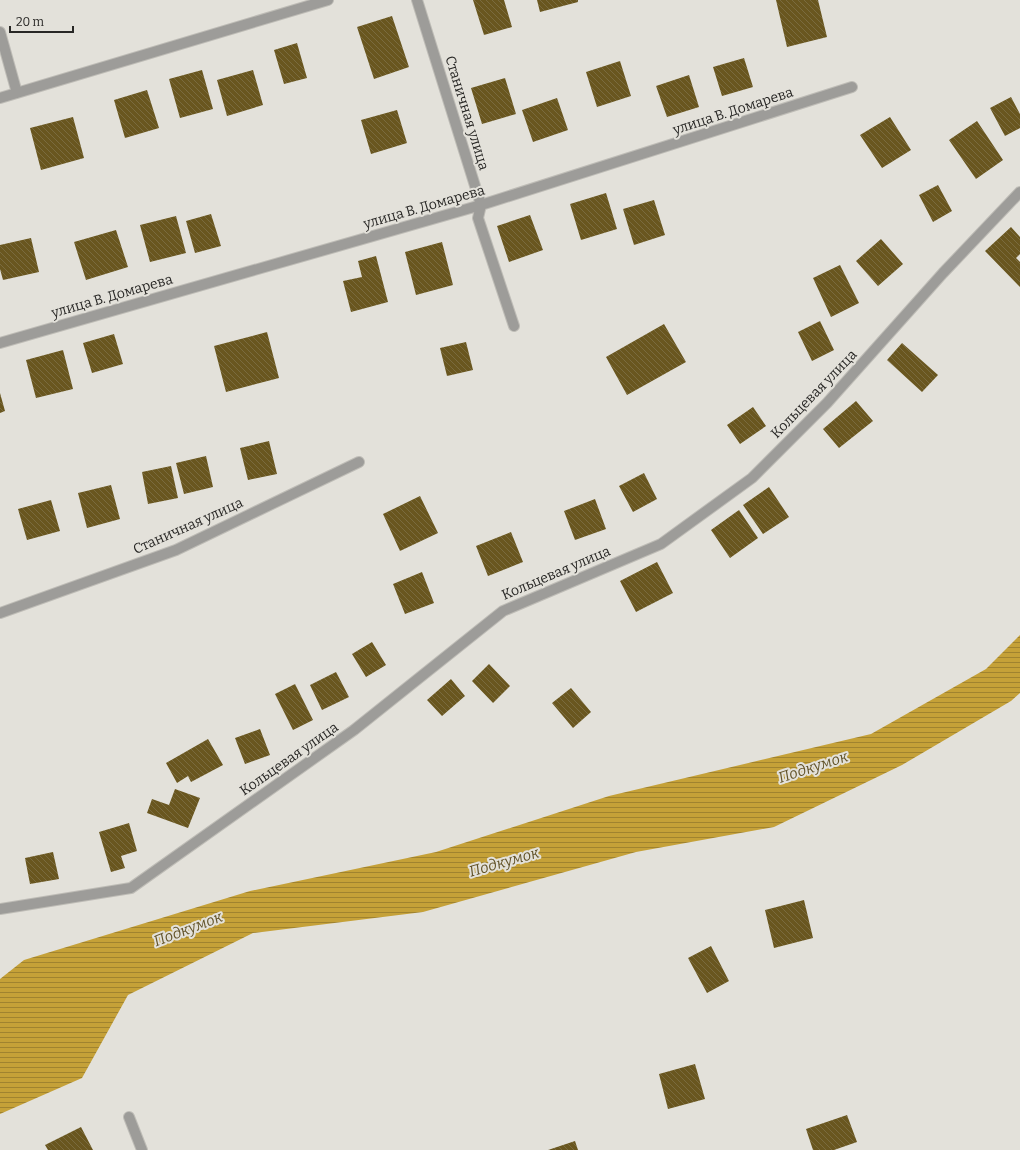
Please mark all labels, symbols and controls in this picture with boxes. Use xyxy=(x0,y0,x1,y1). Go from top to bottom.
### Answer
scale bar xyxy=(10,8,73,34)
text: 20 m xyxy=(16,15,45,29)
street label: Станичная улица xyxy=(442,54,493,173)
street label: улица В. Домарева xyxy=(670,83,796,139)
street label: улица В. Домарева xyxy=(360,181,487,233)
street label: улица В. Домарева xyxy=(48,270,175,322)
street label: Кольцевая улица xyxy=(767,346,861,442)
street label: Станичная улица xyxy=(130,494,246,558)
street label: Кольцевая улица xyxy=(499,542,613,604)
street label: Кольцевая улица xyxy=(236,718,342,799)
water label: Подкумок xyxy=(776,747,851,787)
water label: Подкумок xyxy=(467,843,542,881)
water label: Подкумок xyxy=(151,907,225,950)

